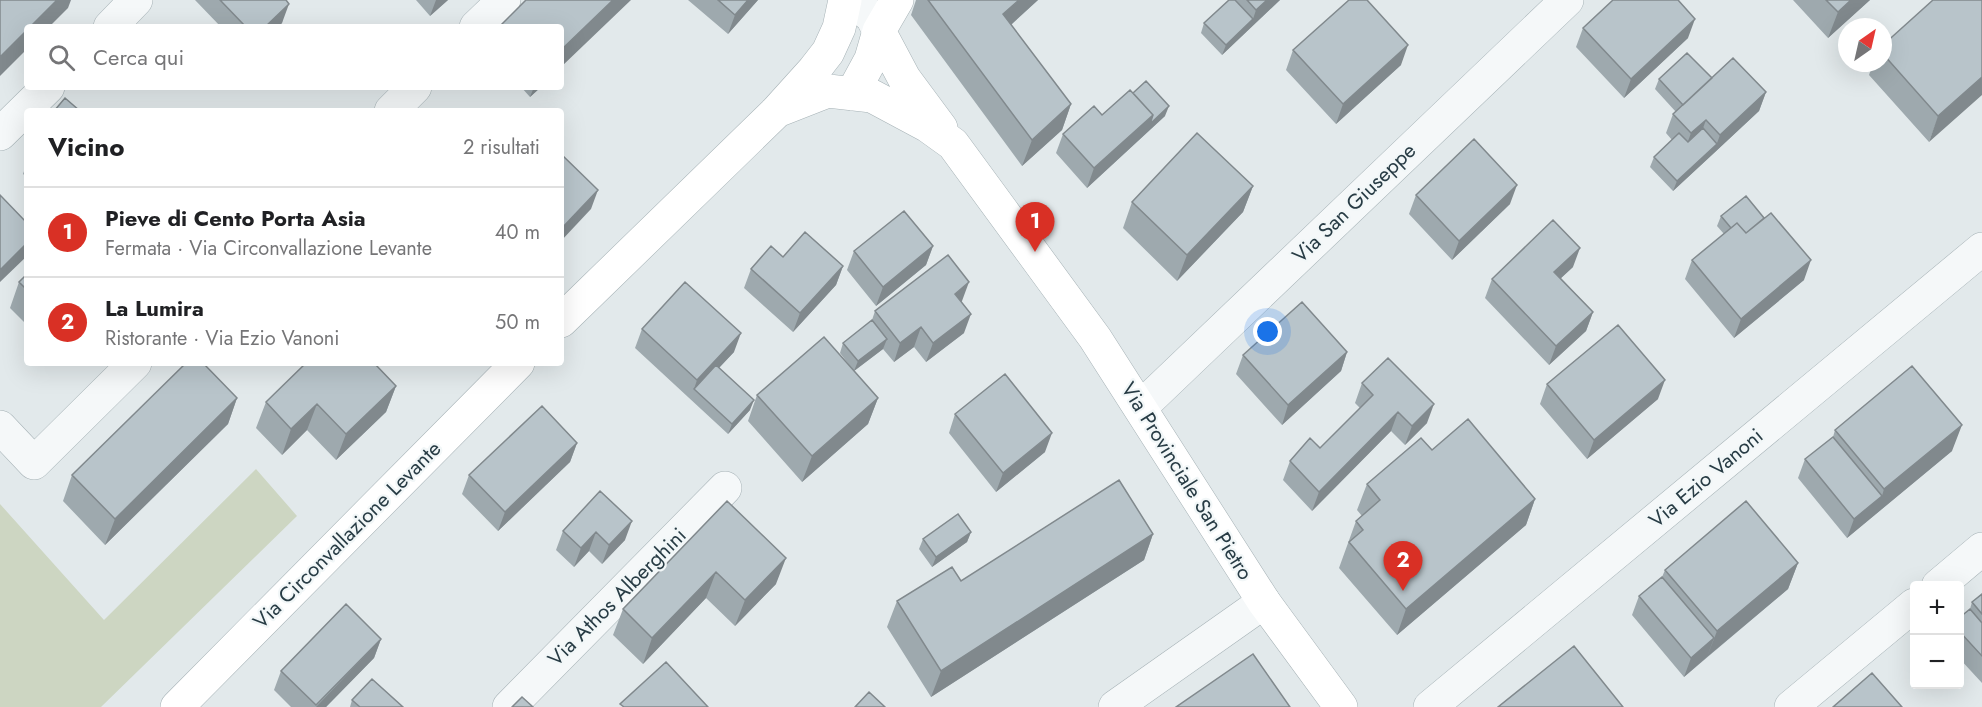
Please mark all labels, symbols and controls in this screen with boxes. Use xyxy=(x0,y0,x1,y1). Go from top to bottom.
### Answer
north arrow xyxy=(1838,18,1892,72)
search box xyxy=(24,24,564,90)
icon: search xyxy=(45,41,78,74)
text: Cerca qui xyxy=(93,41,184,73)
text: Vicino xyxy=(48,128,125,166)
text: 2 risultati xyxy=(463,133,540,162)
street label: Via San Giuseppe xyxy=(1286,136,1423,270)
text: Pieve di Cento Porta Asia xyxy=(105,202,366,234)
pin: 1 xyxy=(1016,202,1054,252)
text: 1 xyxy=(62,218,73,247)
text: 40 m xyxy=(495,218,540,247)
text: Fermata · Via Circonvallazione Levante xyxy=(105,234,432,263)
text: La Lumira xyxy=(105,292,204,324)
text: 2 xyxy=(61,308,74,337)
text: 50 m xyxy=(495,308,540,337)
your location xyxy=(1253,317,1282,346)
text: Ristorante · Via Ezio Vanoni xyxy=(105,324,340,353)
street label: Via Provinciale San Pietro xyxy=(1114,376,1260,586)
street label: Via Ezio Vanoni xyxy=(1642,421,1770,535)
street label: Via Circonvallazione Levante xyxy=(246,434,448,636)
street label: Via Athos Alberghini xyxy=(541,521,693,673)
pin: 2 xyxy=(1384,542,1422,591)
map controls xyxy=(1910,581,1964,689)
button: + xyxy=(1910,581,1964,635)
button: − xyxy=(1910,635,1964,689)

